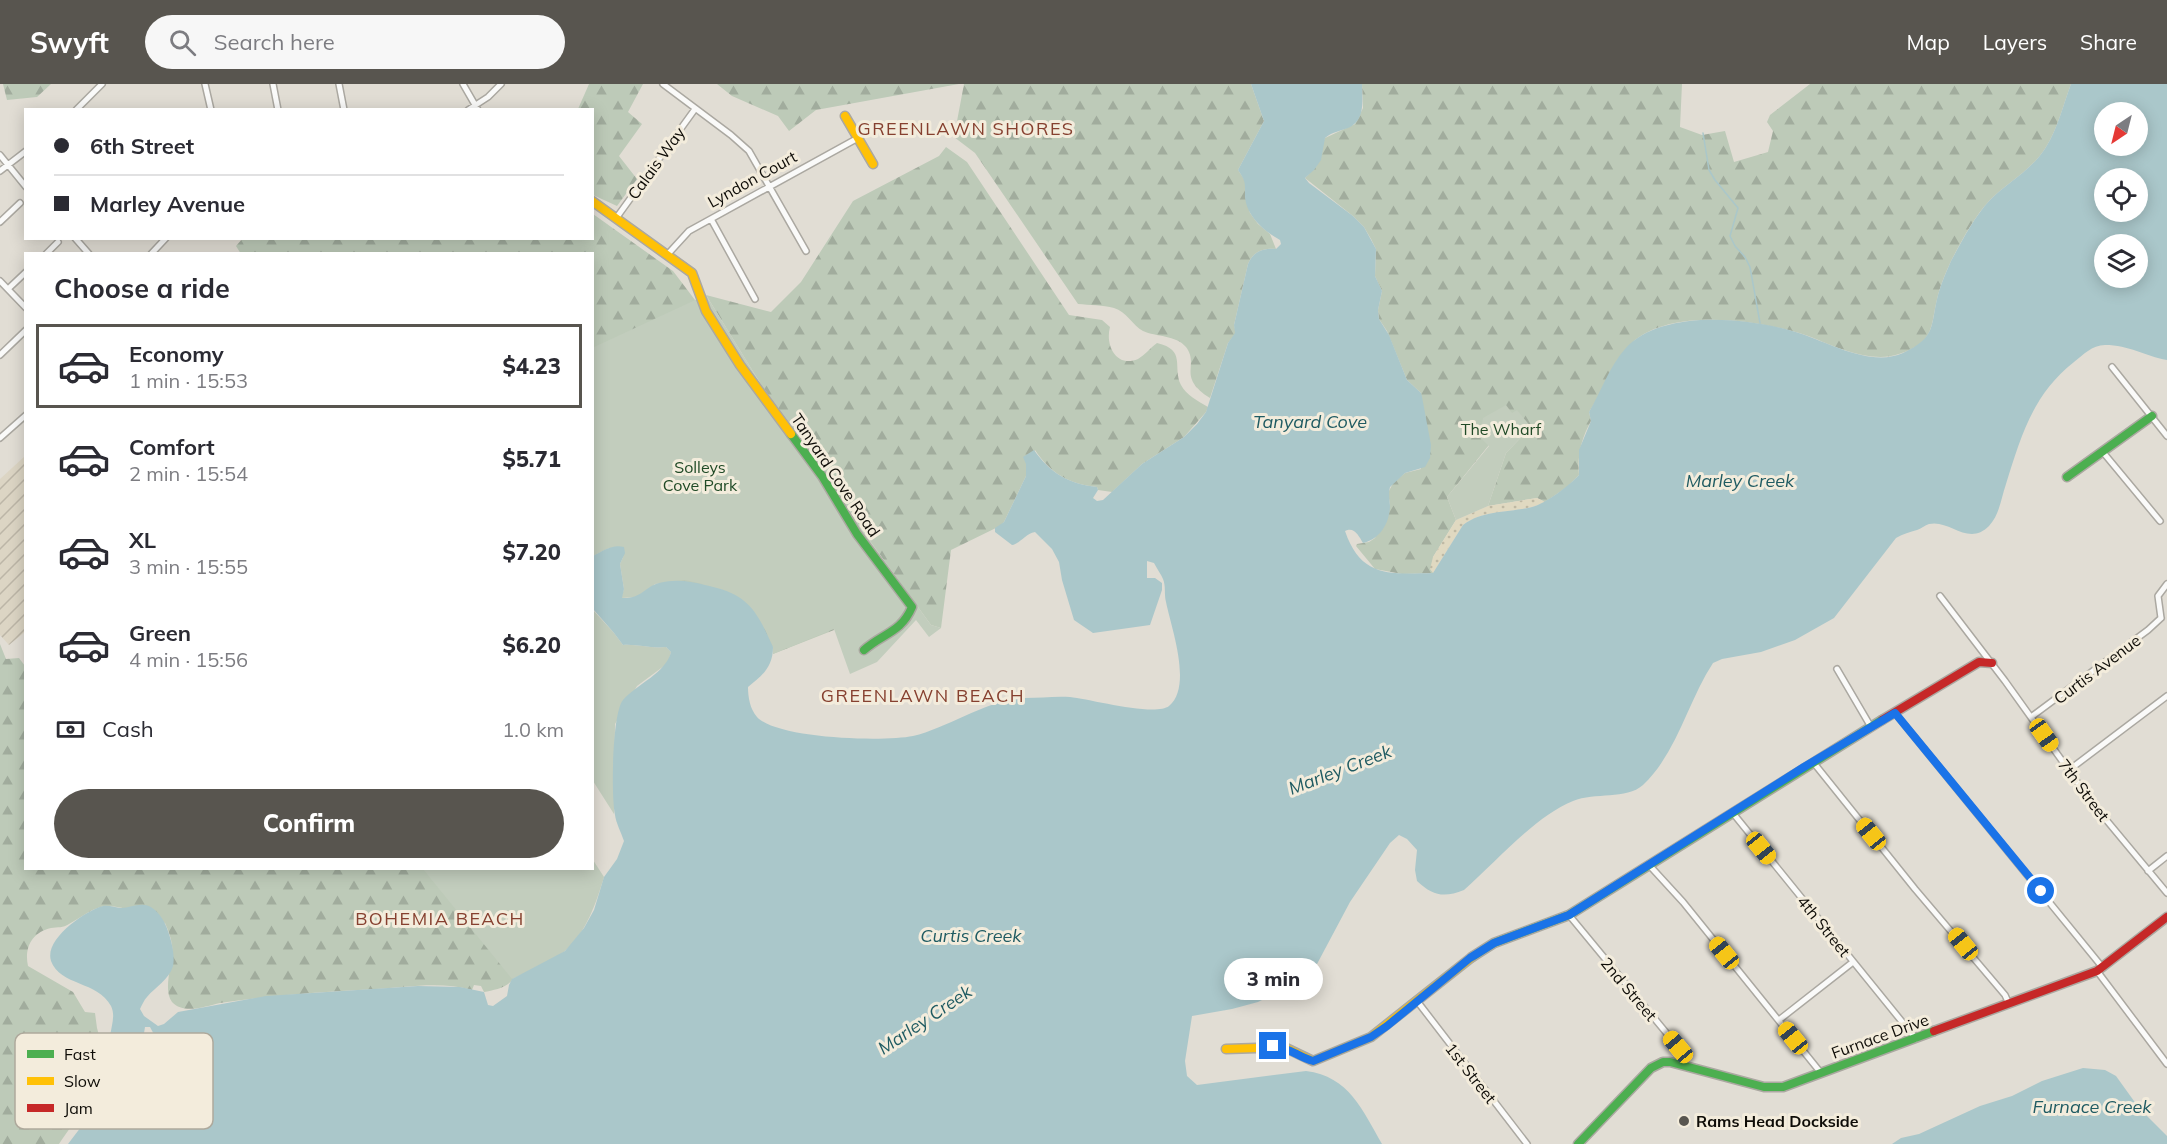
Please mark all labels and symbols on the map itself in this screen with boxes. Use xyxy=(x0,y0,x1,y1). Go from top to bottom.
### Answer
north arrow xyxy=(2094,102,2148,156)
district label: GREENLAWN SHORES xyxy=(857,117,1075,140)
street label: Calais Way xyxy=(623,123,689,203)
street label: Lyndon Court xyxy=(704,146,800,212)
street label: Tanyard Cove Road xyxy=(787,409,885,541)
water label: Tanyard Cove xyxy=(1253,410,1367,433)
park label: The Wharf xyxy=(1461,419,1542,439)
park label: Solleys Cove Park xyxy=(663,457,738,495)
water label: Marley Creek xyxy=(1686,469,1795,492)
street label: Curtis Avenue xyxy=(2050,630,2144,708)
district label: GREENLAWN BEACH xyxy=(821,684,1025,707)
car xyxy=(2026,715,2062,755)
water label: Marley Creek xyxy=(1285,739,1395,800)
street label: 7th Street xyxy=(2054,755,2114,825)
car xyxy=(1853,814,1889,854)
car xyxy=(1743,828,1779,868)
route start xyxy=(2027,877,2054,904)
street label: 4th Street xyxy=(1793,891,1855,961)
district label: BOHEMIA BEACH xyxy=(355,907,525,930)
water label: Curtis Creek xyxy=(920,924,1022,947)
car xyxy=(1945,924,1981,964)
car xyxy=(1706,933,1742,973)
street label: 2nd Street xyxy=(1597,953,1662,1025)
callout: 3 min xyxy=(1224,959,1322,1001)
water label: Marley Creek xyxy=(873,979,977,1059)
street label: Furnace Drive xyxy=(1829,1009,1931,1063)
car xyxy=(1775,1018,1811,1058)
car xyxy=(1660,1027,1696,1067)
route end xyxy=(1259,1032,1286,1059)
legend xyxy=(15,1033,213,1129)
street label: 1st Street xyxy=(1441,1039,1501,1108)
text: Fast xyxy=(64,1044,96,1064)
text: Slow xyxy=(64,1071,101,1091)
water label: Furnace Creek xyxy=(2033,1095,2152,1118)
text: Jam xyxy=(64,1098,93,1118)
place label: Rams Head Dockside xyxy=(1696,1111,1859,1131)
marker: Rams Head Dockside xyxy=(1677,1114,1691,1128)

